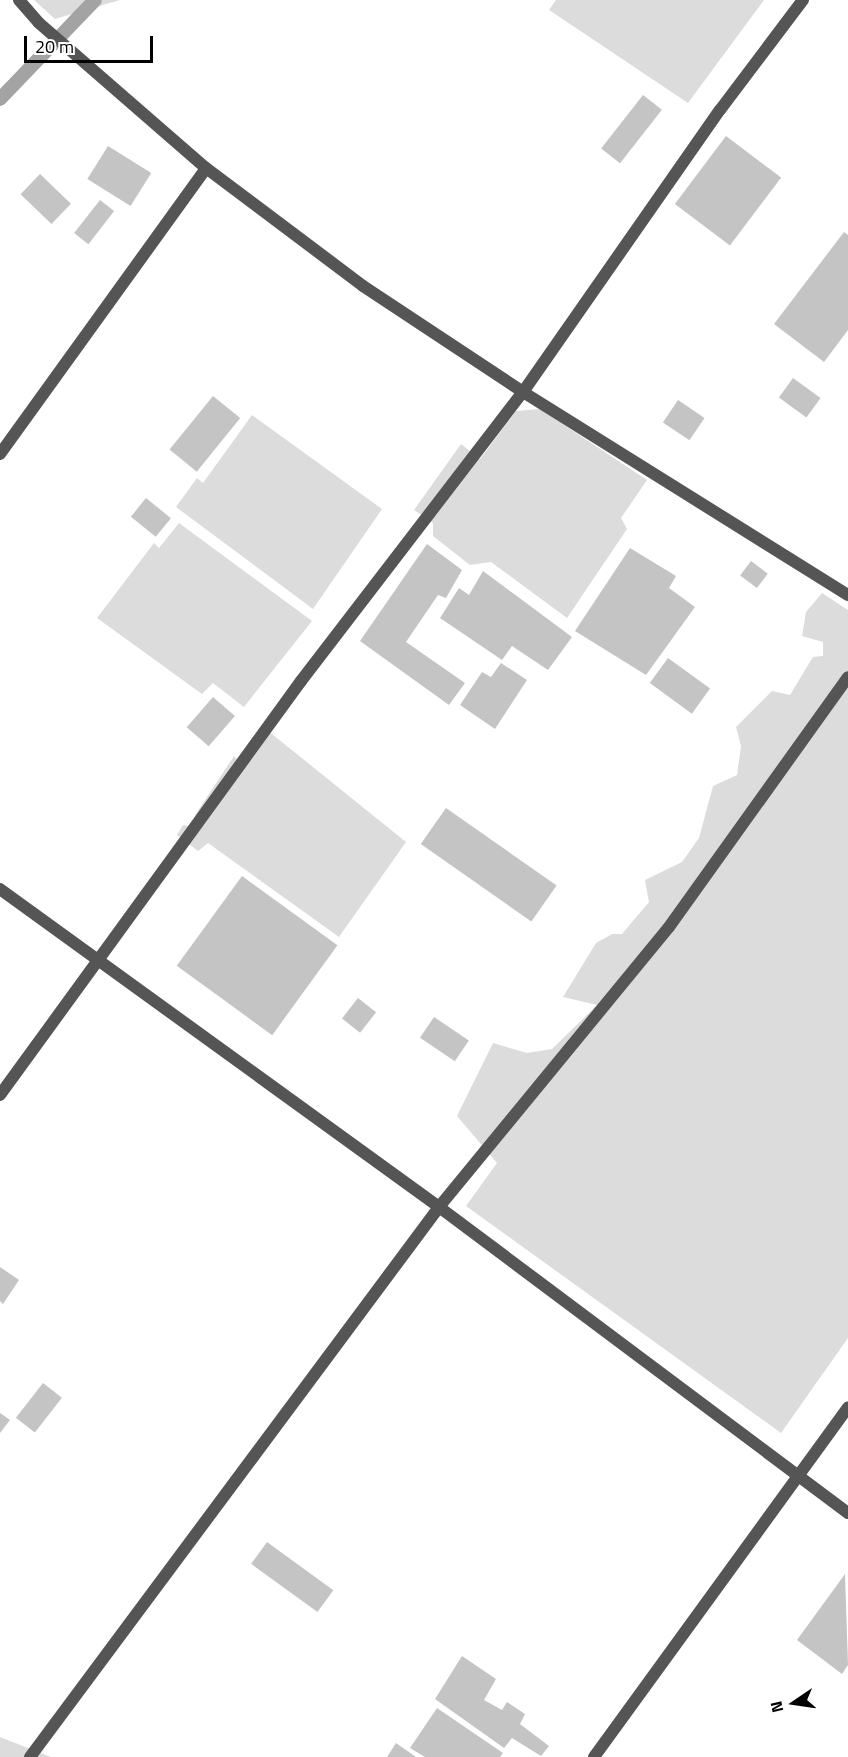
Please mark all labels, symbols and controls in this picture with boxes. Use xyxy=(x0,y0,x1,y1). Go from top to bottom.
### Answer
scale bar xyxy=(27,24,156,62)
text: 20 m xyxy=(35,33,74,60)
north arrow xyxy=(764,1673,824,1733)
text: N xyxy=(764,1699,789,1715)

